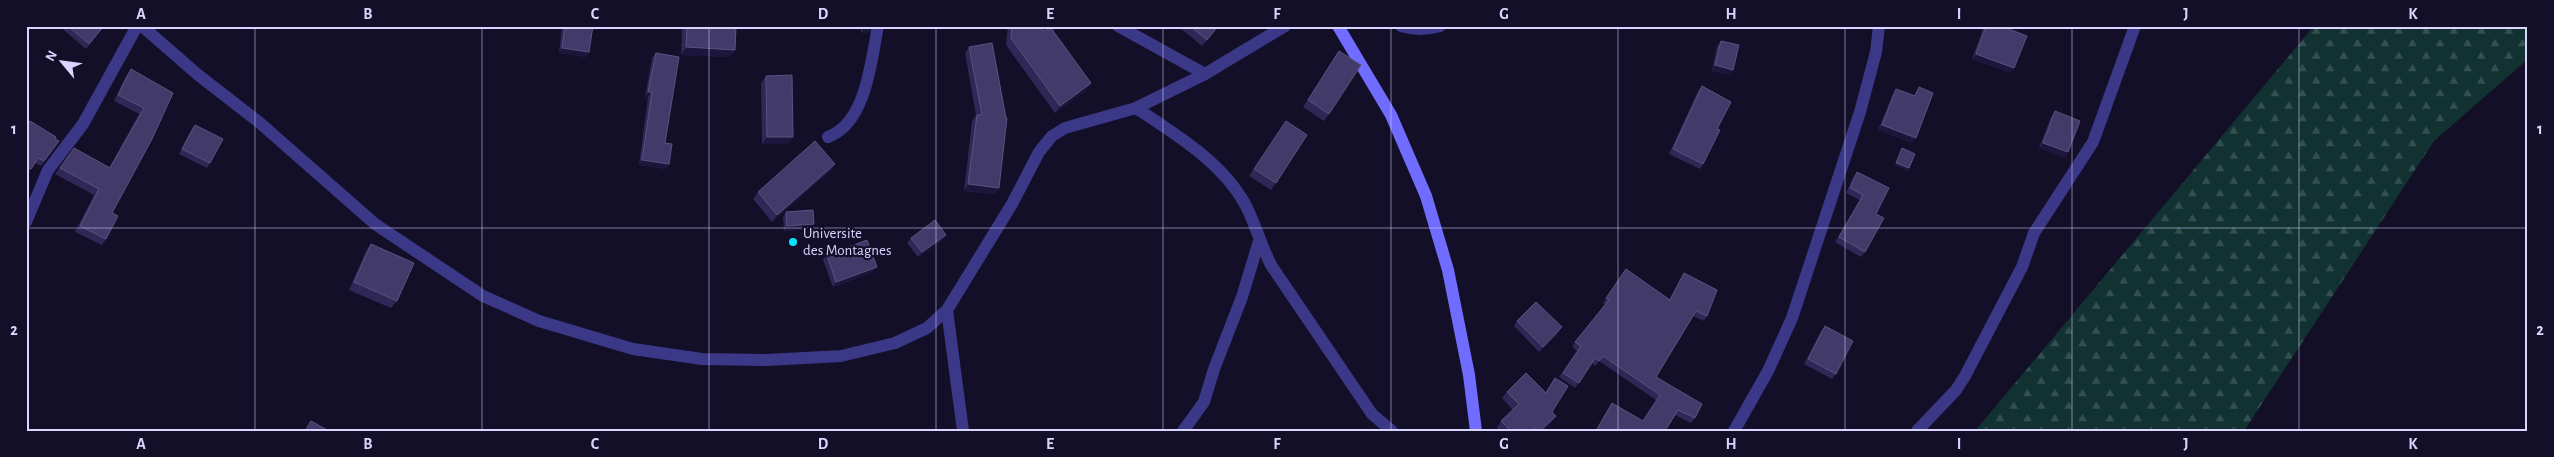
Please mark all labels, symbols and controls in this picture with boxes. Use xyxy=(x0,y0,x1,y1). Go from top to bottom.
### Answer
text: A xyxy=(136,6,146,22)
text: B xyxy=(363,6,373,22)
text: C xyxy=(591,6,600,22)
text: D xyxy=(818,6,829,22)
text: E xyxy=(1046,6,1054,22)
text: F xyxy=(1273,6,1281,22)
text: G xyxy=(1499,6,1509,22)
text: H xyxy=(1725,6,1737,22)
text: I xyxy=(1957,6,1961,22)
text: J xyxy=(2183,6,2189,22)
text: K xyxy=(2408,6,2418,22)
north arrow xyxy=(38,38,88,88)
text: N xyxy=(43,49,60,64)
text: 1 xyxy=(11,121,17,137)
text: 1 xyxy=(2537,121,2543,137)
place label: Universite des Montagnes xyxy=(803,226,891,258)
marker: Universite des Montagnes xyxy=(787,236,799,248)
text: 2 xyxy=(10,322,18,338)
text: 2 xyxy=(2536,322,2544,338)
text: A xyxy=(136,436,146,452)
text: B xyxy=(363,436,373,452)
text: C xyxy=(591,436,600,452)
text: D xyxy=(818,436,829,452)
text: E xyxy=(1046,436,1054,452)
text: F xyxy=(1273,436,1281,452)
text: G xyxy=(1499,436,1509,452)
text: H xyxy=(1725,436,1737,452)
text: I xyxy=(1957,436,1961,452)
text: J xyxy=(2183,436,2189,452)
text: K xyxy=(2408,436,2418,452)

